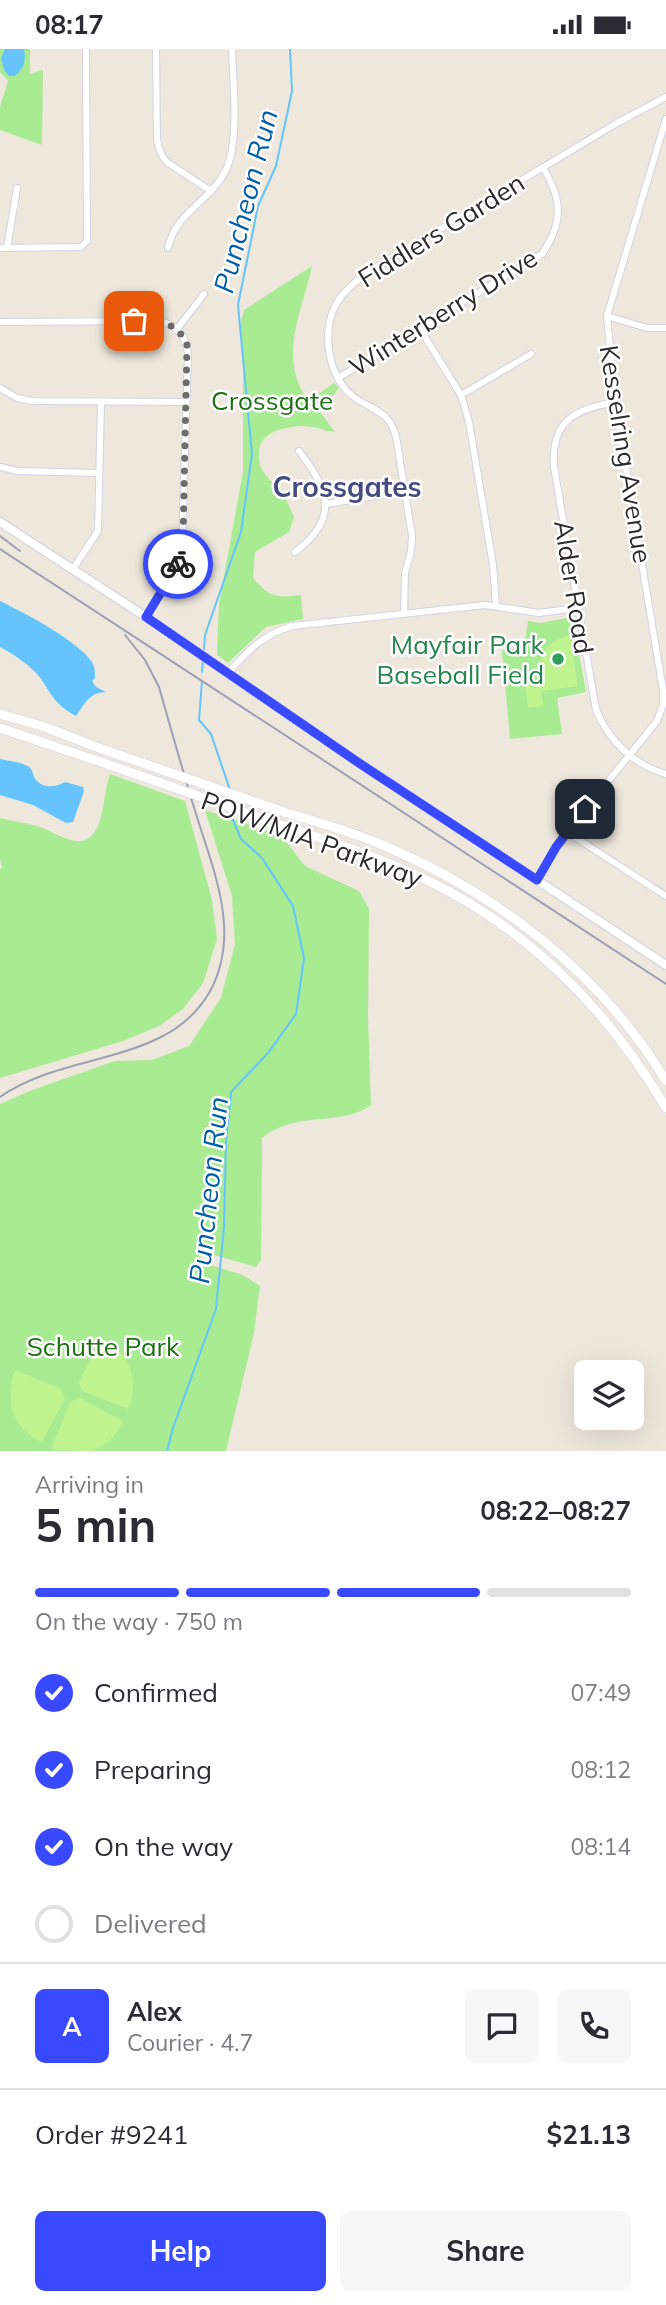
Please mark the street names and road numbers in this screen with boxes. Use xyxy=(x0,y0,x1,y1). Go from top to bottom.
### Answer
street label: Fiddlers Garden xyxy=(352,166,530,294)
street label: Winterberry Drive xyxy=(343,241,543,383)
street label: Kesselring Avenue xyxy=(592,343,660,565)
street label: Alder Road xyxy=(547,518,601,656)
street label: POW/MIA Parkway xyxy=(197,784,427,894)

